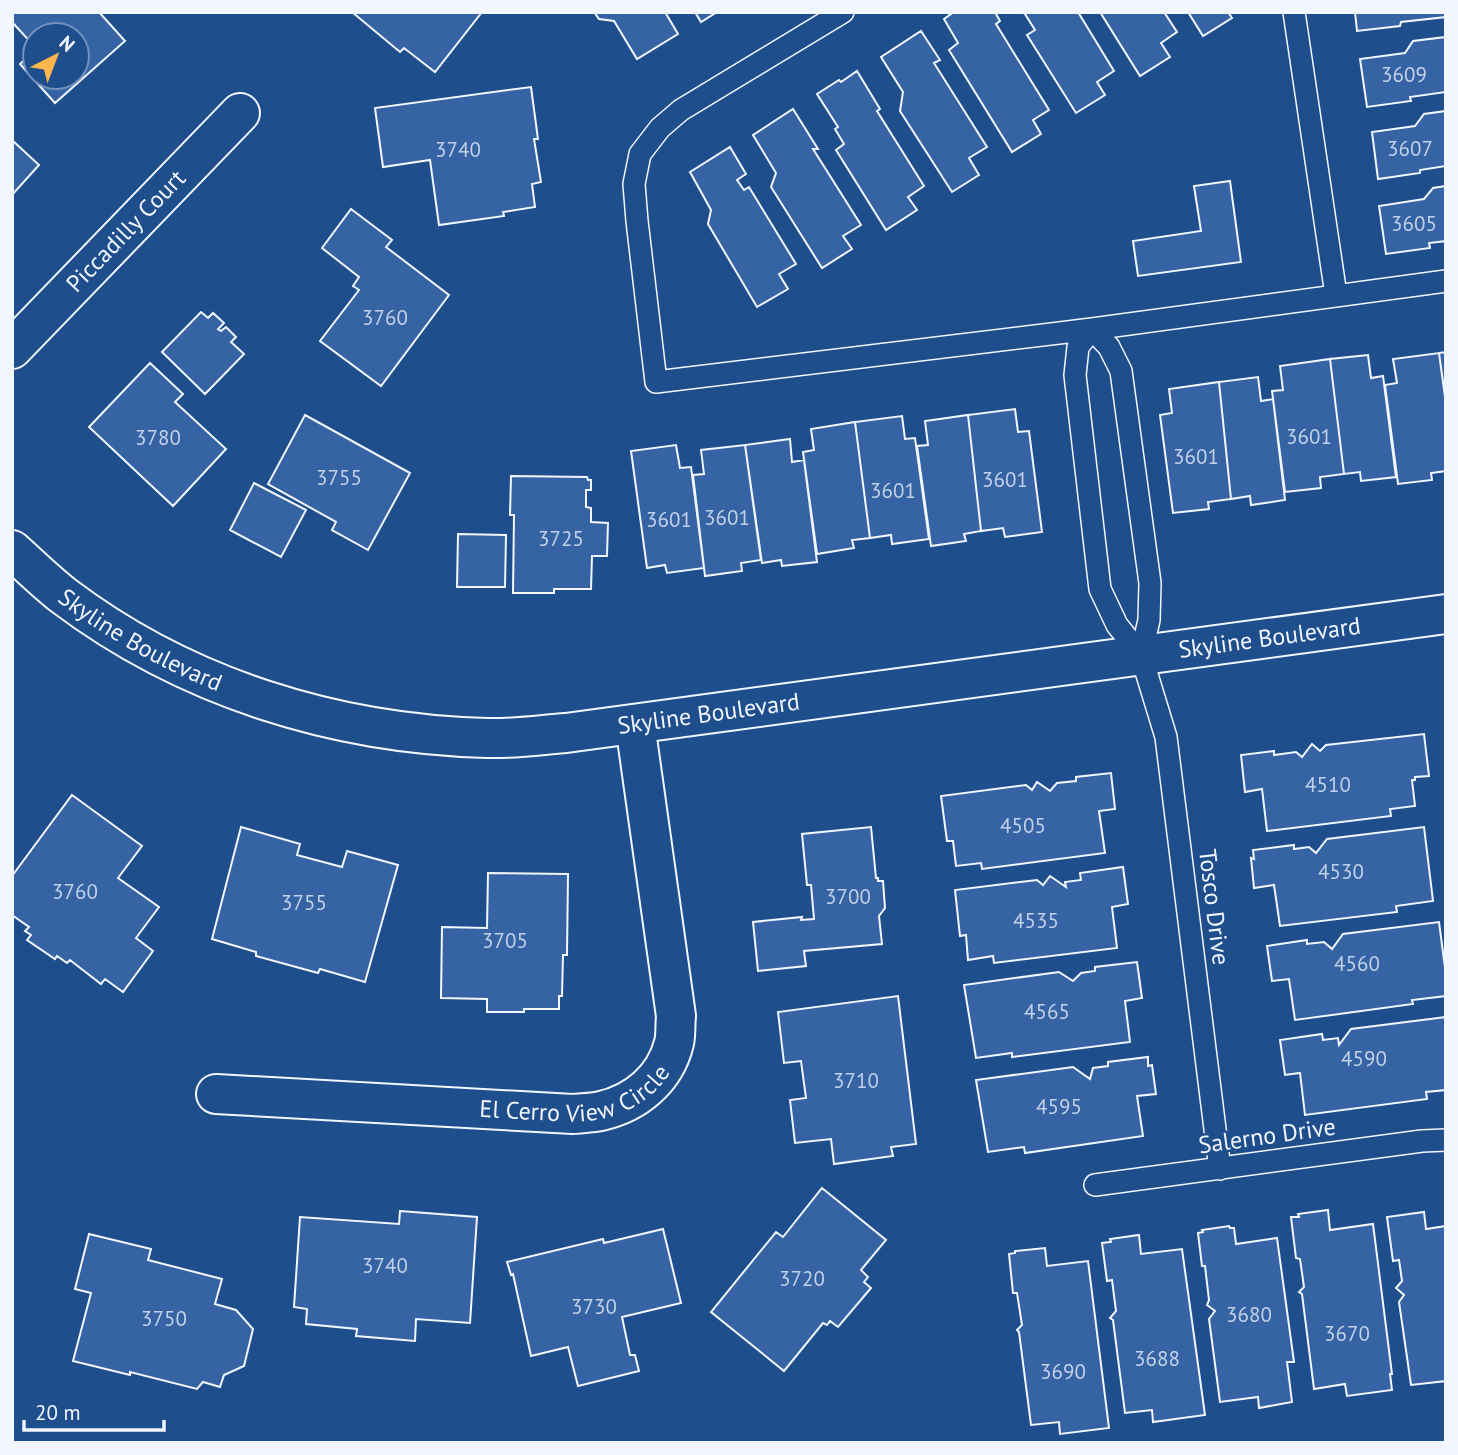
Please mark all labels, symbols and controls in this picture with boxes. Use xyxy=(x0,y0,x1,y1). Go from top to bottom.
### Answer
north arrow xyxy=(21,21,91,91)
text: N xyxy=(55,30,80,56)
house number: 3609 xyxy=(1381,61,1427,88)
house number: 3607 xyxy=(1387,135,1433,162)
house number: 3740 xyxy=(435,136,481,163)
street label: Piccadilly Court xyxy=(59,163,192,299)
house number: 3605 xyxy=(1391,210,1437,237)
house number: 3760 xyxy=(362,304,408,331)
house number: 3601 xyxy=(1286,423,1332,450)
house number: 3780 xyxy=(135,424,181,451)
house number: 3601 xyxy=(1173,443,1219,470)
house number: 3755 xyxy=(316,464,362,491)
house number: 3601 xyxy=(982,466,1028,493)
house number: 3601 xyxy=(870,477,916,504)
house number: 3601 xyxy=(704,504,750,531)
house number: 3601 xyxy=(646,506,692,533)
house number: 3725 xyxy=(538,525,584,552)
street label: Skyline Boulevard xyxy=(52,581,227,698)
street label: Skyline Boulevard xyxy=(1176,610,1363,665)
street label: Skyline Boulevard xyxy=(616,686,802,741)
house number: 4510 xyxy=(1305,771,1351,798)
house number: 4505 xyxy=(1000,812,1046,839)
street label: Tosco Drive xyxy=(1192,847,1237,967)
house number: 4530 xyxy=(1318,858,1364,885)
house number: 3760 xyxy=(52,878,98,905)
house number: 3700 xyxy=(825,883,871,910)
house number: 3755 xyxy=(281,889,327,916)
house number: 4535 xyxy=(1013,907,1059,934)
house number: 3705 xyxy=(482,927,528,954)
house number: 4560 xyxy=(1334,950,1380,977)
house number: 4565 xyxy=(1024,998,1070,1025)
house number: 4590 xyxy=(1341,1045,1387,1072)
street label: El Cerro View Circle xyxy=(479,1058,676,1129)
house number: 3710 xyxy=(833,1067,879,1094)
house number: 4595 xyxy=(1036,1093,1082,1120)
street label: Salerno Drive xyxy=(1196,1111,1338,1160)
house number: 3740 xyxy=(362,1252,408,1279)
house number: 3720 xyxy=(779,1265,825,1292)
house number: 3730 xyxy=(571,1293,617,1320)
house number: 3680 xyxy=(1226,1301,1272,1328)
house number: 3750 xyxy=(141,1305,187,1332)
house number: 3670 xyxy=(1324,1320,1370,1347)
house number: 3688 xyxy=(1134,1345,1180,1372)
house number: 3690 xyxy=(1040,1358,1086,1385)
scale bar xyxy=(24,1388,164,1432)
text: 20 m xyxy=(35,1399,81,1426)

